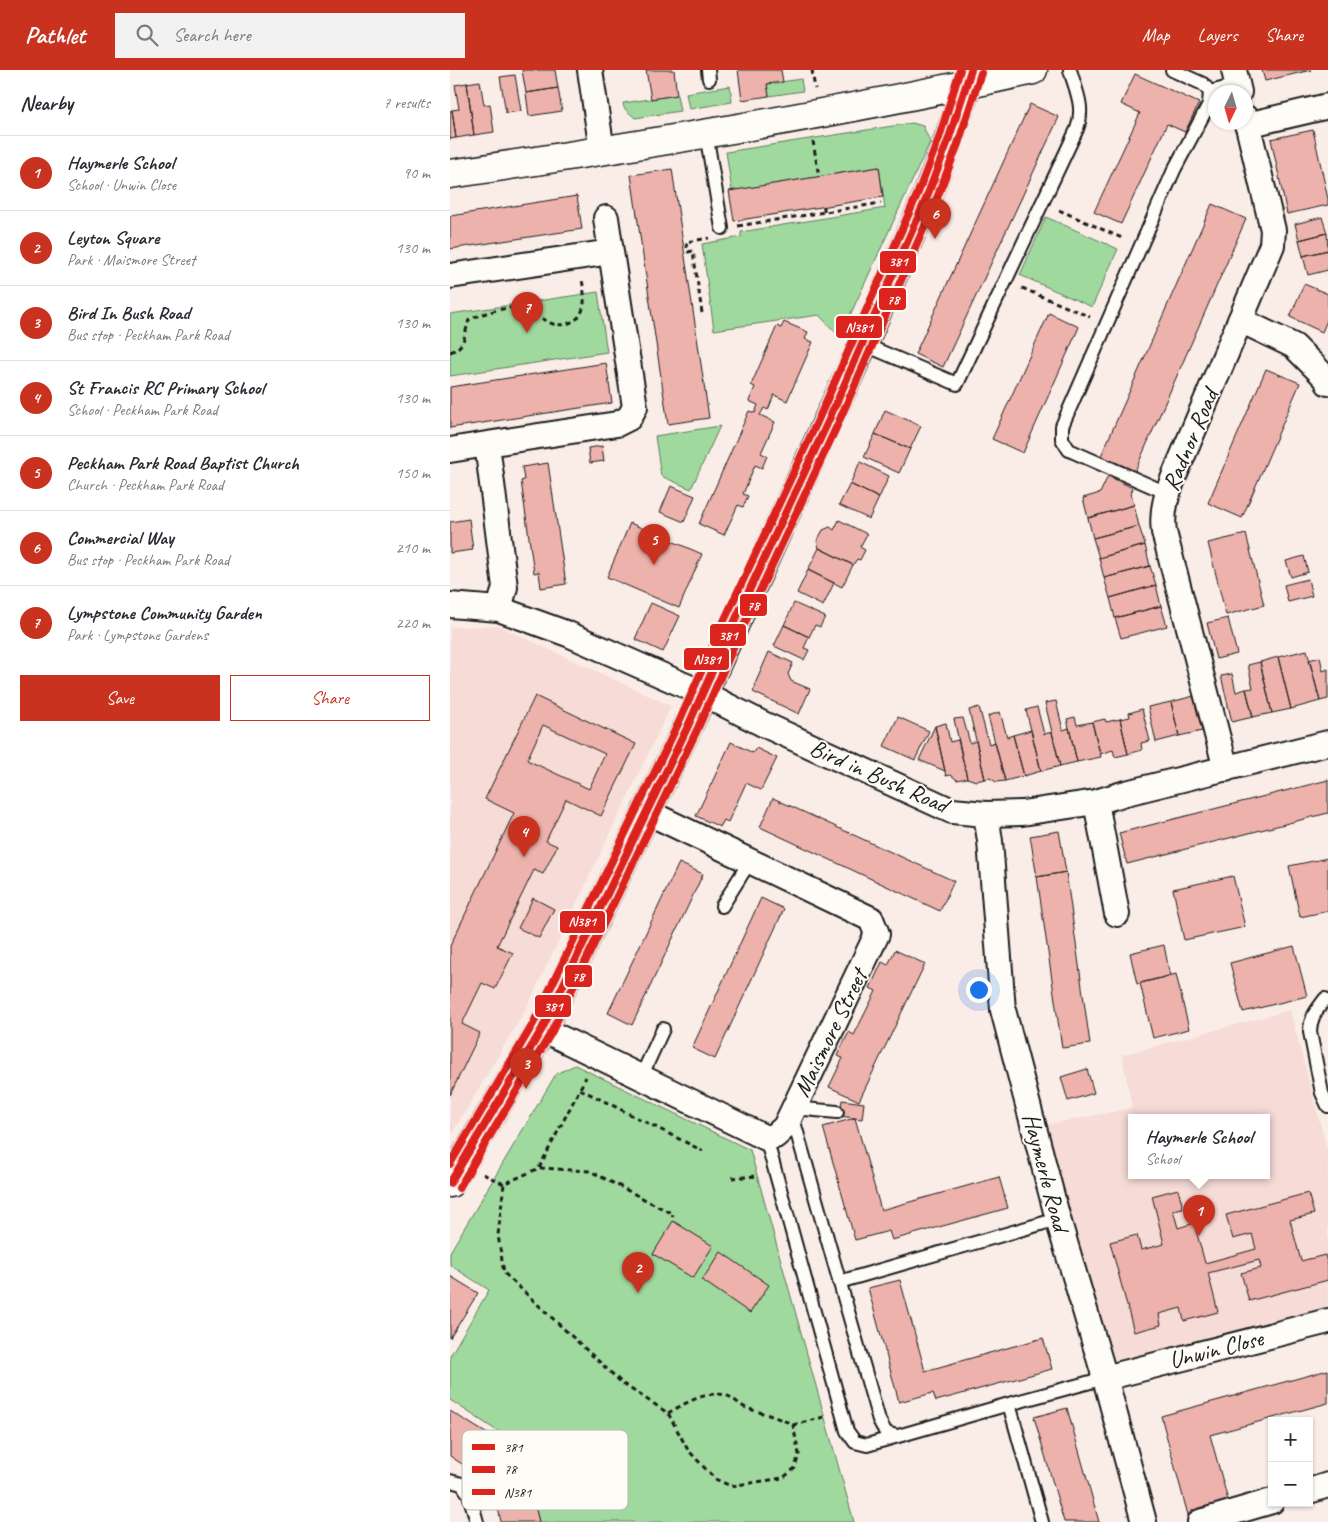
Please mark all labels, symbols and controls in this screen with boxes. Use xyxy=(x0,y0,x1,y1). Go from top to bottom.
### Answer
search box xyxy=(115,13,465,58)
text: Pathlet xyxy=(25,20,85,50)
icon: search xyxy=(133,21,161,49)
text: Search here xyxy=(173,23,251,47)
text: Map xyxy=(1142,24,1170,46)
text: Layers xyxy=(1198,24,1237,46)
text: Share xyxy=(1265,24,1303,46)
north arrow xyxy=(1208,85,1253,130)
text: Nearby xyxy=(20,90,73,116)
text: 7 results xyxy=(383,93,430,113)
text: Haymerle School xyxy=(67,151,174,175)
text: 1 xyxy=(32,163,40,183)
text: 90 m xyxy=(403,163,430,183)
text: School · Unwin Close xyxy=(67,175,176,195)
pin: 6 xyxy=(919,198,951,239)
text: Leyton Square xyxy=(67,226,159,250)
text: 2 xyxy=(32,238,40,258)
text: 130 m xyxy=(396,238,430,258)
text: Park · Maismore Street xyxy=(67,250,195,270)
line badge: 381 xyxy=(879,250,917,274)
text: 381 xyxy=(889,253,909,270)
line badge: 78 xyxy=(878,287,907,311)
text: 78 xyxy=(887,291,901,308)
pin: 7 xyxy=(511,292,543,333)
text: Bird In Bush Road xyxy=(67,301,190,325)
text: 3 xyxy=(32,313,40,333)
text: 130 m xyxy=(396,313,430,333)
line badge: N381 xyxy=(835,315,883,339)
text: N381 xyxy=(845,319,874,336)
text: Bus stop · Peckham Park Road xyxy=(67,325,229,345)
text: St Francis RC Primary School xyxy=(67,376,264,400)
street label: Radnor Road xyxy=(1155,381,1226,495)
text: 4 xyxy=(32,388,40,408)
text: 130 m xyxy=(396,388,430,408)
text: School · Peckham Park Road xyxy=(67,400,218,420)
text: Peckham Park Road Baptist Church xyxy=(67,451,299,475)
text: 5 xyxy=(33,463,39,483)
text: 150 m xyxy=(396,463,430,483)
text: Church · Peckham Park Road xyxy=(67,475,223,495)
pin: 5 xyxy=(638,524,670,565)
text: Commercial Way xyxy=(67,526,174,550)
text: 6 xyxy=(32,538,40,558)
text: 210 m xyxy=(396,538,430,558)
text: Bus stop · Peckham Park Road xyxy=(67,550,229,570)
line badge: 78 xyxy=(739,593,768,617)
text: 78 xyxy=(747,597,761,614)
text: Lympstone Community Garden xyxy=(67,601,262,625)
text: 7 xyxy=(32,613,40,633)
text: 220 m xyxy=(396,613,430,633)
line badge: 381 xyxy=(709,623,747,647)
text: Park · Lympstone Gardens xyxy=(67,625,208,645)
text: 381 xyxy=(719,627,739,644)
line badge: N381 xyxy=(683,647,730,671)
text: N381 xyxy=(693,651,722,668)
button: Save xyxy=(20,675,220,721)
button: Share xyxy=(230,675,430,721)
street label: Bird in Bush Road xyxy=(805,732,956,821)
pin: 4 xyxy=(508,816,540,857)
line badge: N381 xyxy=(559,910,606,934)
text: N381 xyxy=(568,913,597,930)
street label: Maismore Street xyxy=(786,962,875,1102)
line badge: 78 xyxy=(564,964,593,988)
text: 78 xyxy=(572,968,586,985)
your location xyxy=(966,977,992,1003)
line badge: 381 xyxy=(534,994,572,1018)
text: 381 xyxy=(544,998,564,1015)
pin: 3 xyxy=(510,1048,542,1089)
street label: Haymerle Road xyxy=(1016,1110,1077,1238)
popup xyxy=(1128,1114,1270,1179)
text: Haymerle School xyxy=(1146,1125,1252,1149)
text: School xyxy=(1146,1149,1180,1169)
pin: 1 xyxy=(1183,1195,1215,1236)
pin: 2 xyxy=(622,1252,654,1293)
street label: Unwin Close xyxy=(1166,1322,1268,1375)
map controls xyxy=(1268,1417,1313,1507)
button: + xyxy=(1268,1417,1313,1462)
legend xyxy=(462,1430,628,1510)
text: 381 xyxy=(504,1439,524,1456)
text: 78 xyxy=(504,1461,518,1478)
button: − xyxy=(1268,1462,1313,1507)
text: N381 xyxy=(504,1484,532,1501)

